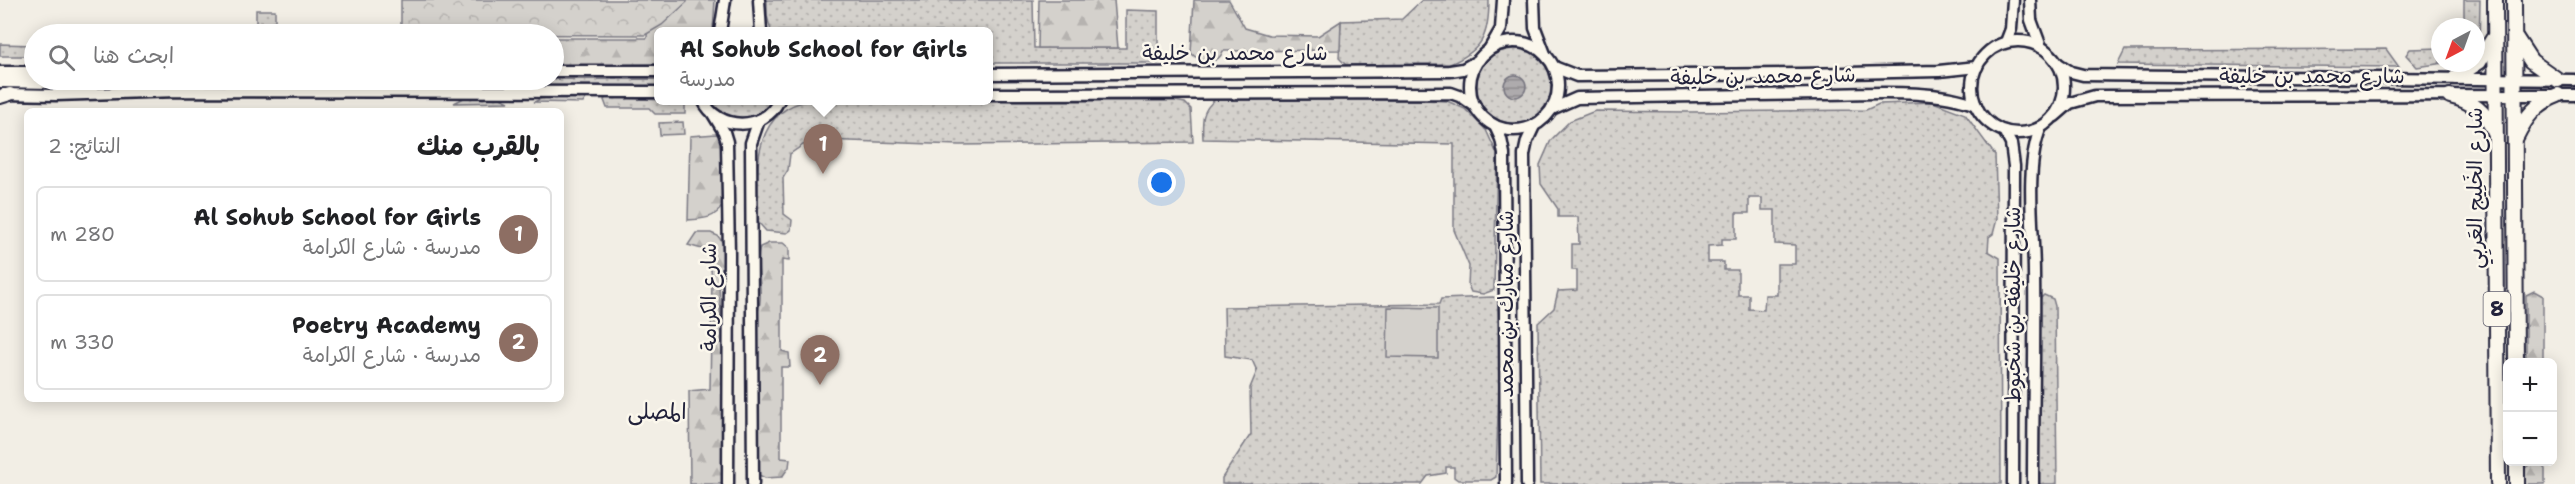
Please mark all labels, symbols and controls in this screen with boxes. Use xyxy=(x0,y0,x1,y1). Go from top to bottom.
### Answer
north arrow xyxy=(2431,18,2485,72)
search box xyxy=(24,24,564,90)
popup xyxy=(654,27,993,105)
text: Al Sohub School for Girls xyxy=(680,35,967,64)
street label: شارع محمد بن خليفة xyxy=(1142,39,1328,68)
icon: search xyxy=(45,41,78,74)
text: ابحث هنا xyxy=(93,41,174,70)
street label: شارع محمد بن خليفة xyxy=(1670,60,1856,93)
street label: شارع محمد بن خليفة xyxy=(2219,62,2405,91)
text: مدرسة xyxy=(680,66,735,92)
street label: شارع الخَلِيج العَربِي xyxy=(2461,107,2494,269)
pin: 1 xyxy=(804,124,842,174)
text: بالقرب منك xyxy=(417,128,540,163)
text: النتائج: 2 xyxy=(48,133,121,159)
your location xyxy=(1147,168,1176,197)
text: Al Sohub School for Girls xyxy=(194,203,481,232)
street label: شارع خليفة بن شخبوط xyxy=(1999,206,2028,404)
street label: شارع مبارك بن محمد xyxy=(1492,210,1521,398)
text: 280 m xyxy=(50,221,115,247)
text: 1 xyxy=(514,221,523,247)
text: مدرسة · شارع الكرامة xyxy=(303,234,481,260)
street label: شارع الكرامة xyxy=(695,243,724,351)
road number: 8 xyxy=(2484,292,2510,326)
text: Poetry Academy xyxy=(292,311,481,340)
text: 330 m xyxy=(50,329,115,355)
text: 2 xyxy=(512,329,526,355)
pin: 2 xyxy=(800,336,840,385)
text: مدرسة · شارع الكرامة xyxy=(303,342,481,368)
map controls xyxy=(2503,358,2557,466)
button: + xyxy=(2503,358,2557,412)
district label: المصلى xyxy=(627,397,687,426)
button: − xyxy=(2503,412,2557,466)

